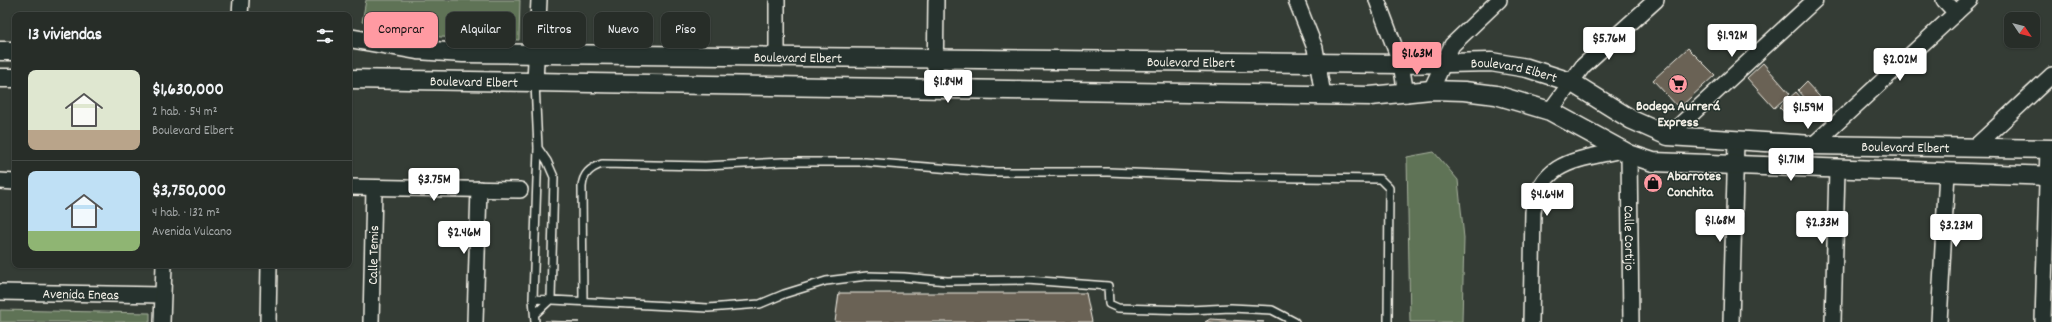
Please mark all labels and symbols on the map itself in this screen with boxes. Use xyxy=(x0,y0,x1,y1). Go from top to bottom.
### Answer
north arrow xyxy=(2004,12,2040,48)
pin: $1.92M xyxy=(1699,24,1765,58)
pin: $5.76M xyxy=(1576,27,1642,61)
pin: $1.63M xyxy=(1384,42,1450,76)
street label: Boulevard Elbert xyxy=(754,48,842,69)
pin: $2.02M xyxy=(1867,48,1933,82)
street label: Boulevard Elbert xyxy=(1147,53,1235,74)
street label: Boulevard Elbert xyxy=(1471,54,1559,89)
pin: $1.84M xyxy=(915,70,981,104)
street label: Boulevard Elbert xyxy=(430,72,518,94)
supermarket icon: Bodega Aurrerá Express xyxy=(1667,73,1689,95)
pin: $1.59M xyxy=(1775,96,1841,130)
place label: Bodega Aurrerá Express xyxy=(1636,97,1721,133)
street label: Boulevard Elbert xyxy=(1861,138,1950,159)
pin: $1.71M xyxy=(1758,148,1824,182)
place label: Abarrotes Conchita xyxy=(1667,167,1721,203)
pin: $3.75M xyxy=(401,168,467,202)
shop icon: Abarrotes Conchita xyxy=(1642,172,1664,194)
pin: $4.64M xyxy=(1514,183,1580,217)
street label: Calle Cortijo xyxy=(1618,205,1638,271)
pin: $1.68M xyxy=(1687,209,1753,243)
pin: $2.33M xyxy=(1789,211,1855,245)
pin: $3.23M xyxy=(1923,214,1989,248)
pin: $2.46M xyxy=(431,221,497,255)
street label: Calle Temis xyxy=(364,225,385,285)
street label: Avenida Eneas xyxy=(42,285,120,306)

